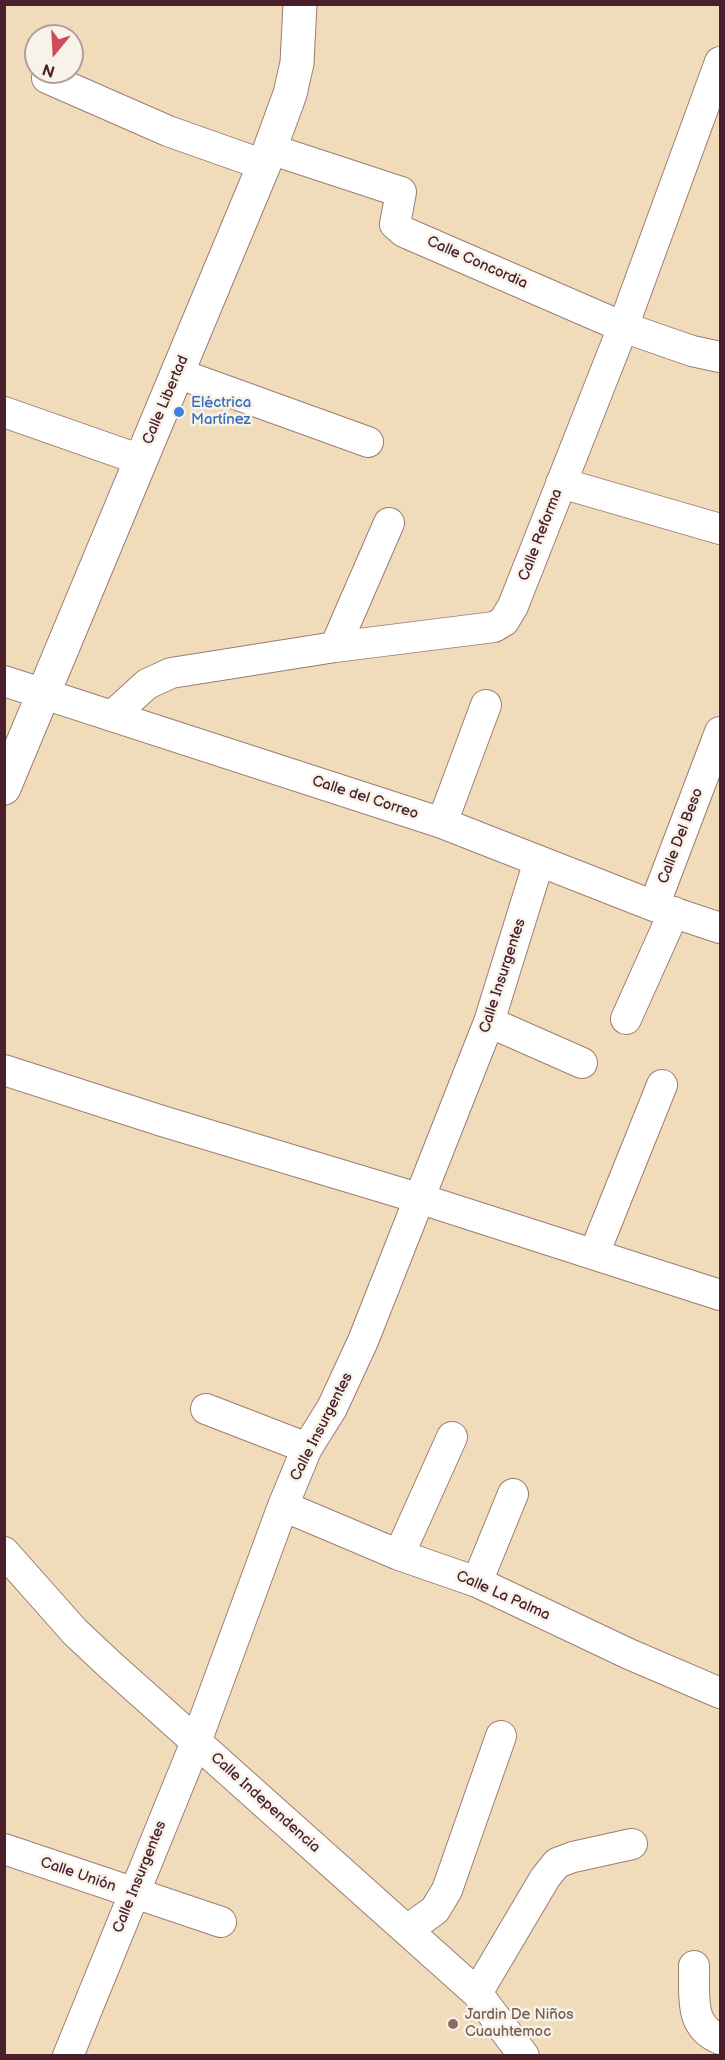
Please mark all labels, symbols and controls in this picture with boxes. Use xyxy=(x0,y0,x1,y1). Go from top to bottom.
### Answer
north arrow xyxy=(24,24,84,84)
text: N xyxy=(40,59,58,81)
street label: Calle Concordia xyxy=(424,233,530,293)
street label: Calle Libertad xyxy=(139,353,193,447)
place label: Eléctrica Martínez xyxy=(191,394,251,429)
marker: Eléctrica Martínez xyxy=(172,405,186,419)
street label: Calle Reforma xyxy=(515,486,567,584)
street label: Calle del Correo xyxy=(310,772,420,824)
street label: Calle Del Beso xyxy=(655,786,707,886)
street label: Calle Insurgentes xyxy=(476,917,530,1035)
street label: Calle Insurgentes xyxy=(287,1370,357,1484)
street label: Calle La Palma xyxy=(453,1567,553,1625)
street label: Calle Independencia xyxy=(206,1749,324,1857)
street label: Calle Insurgentes xyxy=(109,1818,171,1936)
street label: Calle Unión xyxy=(38,1854,118,1896)
place label: Jardin De Niños Cuauhtemoc xyxy=(465,2006,574,2041)
marker: Jardin De Niños Cuauhtemoc xyxy=(446,2017,460,2031)

